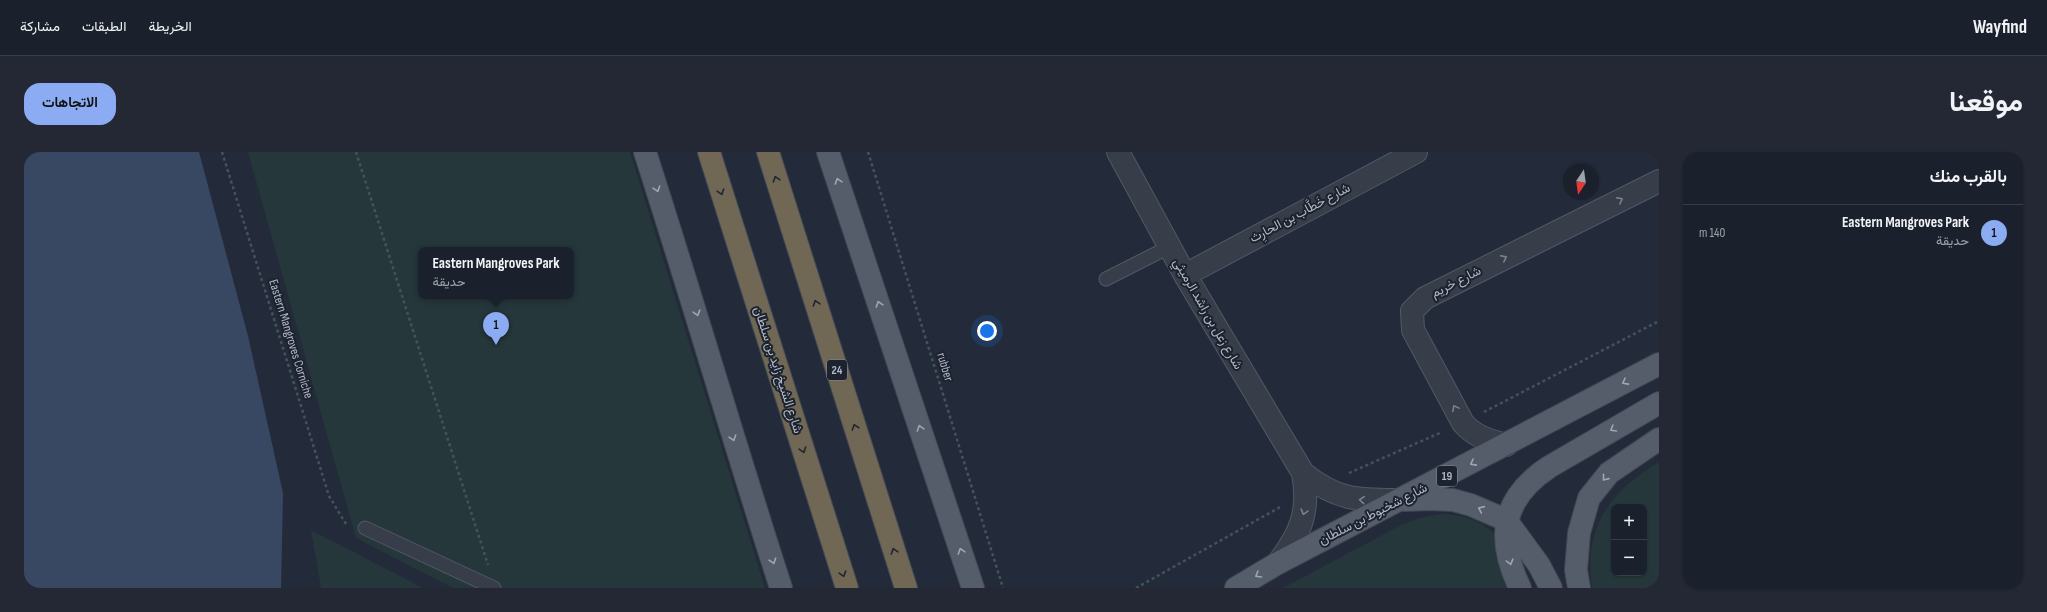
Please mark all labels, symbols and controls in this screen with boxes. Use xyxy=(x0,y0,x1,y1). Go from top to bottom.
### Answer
text: Wayfind xyxy=(1973,16,2027,39)
text: مشاركة xyxy=(20,18,60,35)
text: الطبقات xyxy=(82,18,126,35)
text: الخريطة xyxy=(148,18,192,35)
button: الاتجاهات xyxy=(24,83,116,125)
text: موقعنا xyxy=(1949,86,2023,119)
north arrow xyxy=(1563,164,1599,200)
text: بالقرب منك xyxy=(1930,167,2007,187)
one-way arrow xyxy=(772,176,781,183)
one-way arrow xyxy=(834,178,843,185)
street label: شارع خَطَّاب بن الحارِث xyxy=(1246,179,1354,248)
one-way arrow xyxy=(652,185,661,192)
one-way arrow xyxy=(717,189,725,196)
one-way arrow xyxy=(1616,197,1623,205)
text: Eastern Mangroves Park xyxy=(1842,213,1969,232)
text: 140 m xyxy=(1699,225,1725,241)
text: 1 xyxy=(1991,225,1997,241)
text: حديقة xyxy=(1936,233,1969,249)
popup xyxy=(418,247,574,299)
text: Eastern Mangroves Park xyxy=(432,254,560,273)
street label: شارع زعل بن راشد الرميثي xyxy=(1168,256,1246,373)
one-way arrow xyxy=(1500,256,1507,263)
street label: شارع خريم xyxy=(1428,263,1484,302)
text: حديقة xyxy=(432,274,465,290)
street label: Eastern Mangroves Corniche xyxy=(265,277,317,401)
one-way arrow xyxy=(812,300,820,307)
one-way arrow xyxy=(875,301,884,308)
street label: شارع الشيخ زايد بن سلطان xyxy=(749,304,806,436)
one-way arrow xyxy=(692,309,701,316)
pin: 1 xyxy=(483,312,509,345)
your location xyxy=(977,321,997,341)
street label: rubber xyxy=(933,351,957,383)
road number: 24 xyxy=(827,360,847,380)
one-way arrow xyxy=(1621,377,1629,385)
one-way arrow xyxy=(1452,404,1459,412)
one-way arrow xyxy=(851,424,860,431)
one-way arrow xyxy=(916,424,925,431)
one-way arrow xyxy=(1610,424,1617,432)
one-way arrow xyxy=(728,434,737,441)
one-way arrow xyxy=(798,446,807,453)
one-way arrow xyxy=(1469,458,1477,465)
road number: 19 xyxy=(1437,466,1457,486)
one-way arrow xyxy=(1603,474,1610,481)
street label: شارع شخبوط بن سلطان xyxy=(1316,480,1431,549)
one-way arrow xyxy=(1358,495,1365,504)
map controls xyxy=(1611,504,1647,576)
button: + xyxy=(1611,504,1647,540)
one-way arrow xyxy=(1478,506,1486,514)
one-way arrow xyxy=(1300,508,1309,515)
button: − xyxy=(1611,540,1647,576)
one-way arrow xyxy=(890,547,899,554)
one-way arrow xyxy=(957,548,966,555)
one-way arrow xyxy=(768,558,777,565)
one-way arrow xyxy=(1505,558,1514,565)
one-way arrow xyxy=(838,570,847,577)
one-way arrow xyxy=(1255,570,1262,577)

